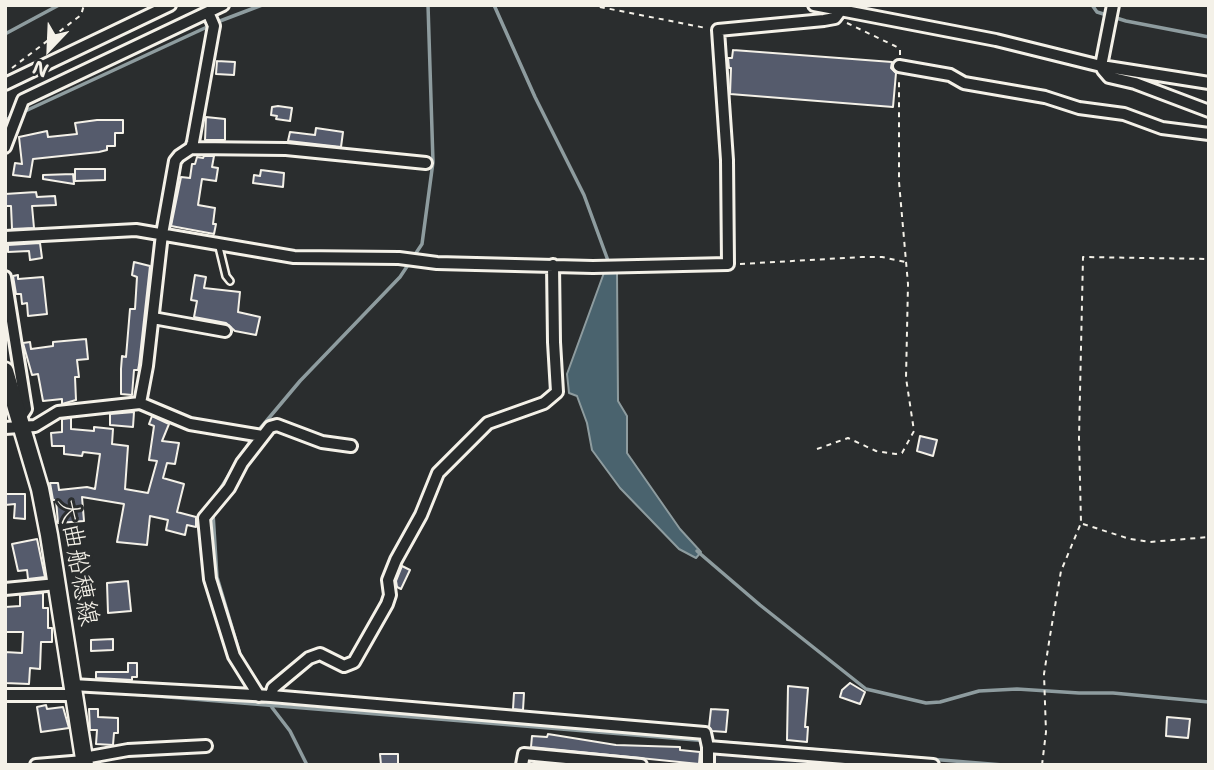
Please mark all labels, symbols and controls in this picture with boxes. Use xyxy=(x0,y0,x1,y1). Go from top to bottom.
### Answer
north arrow xyxy=(14,14,84,84)
text: N xyxy=(29,54,52,83)
street label: 大曲船穂線 xyxy=(50,495,104,629)

